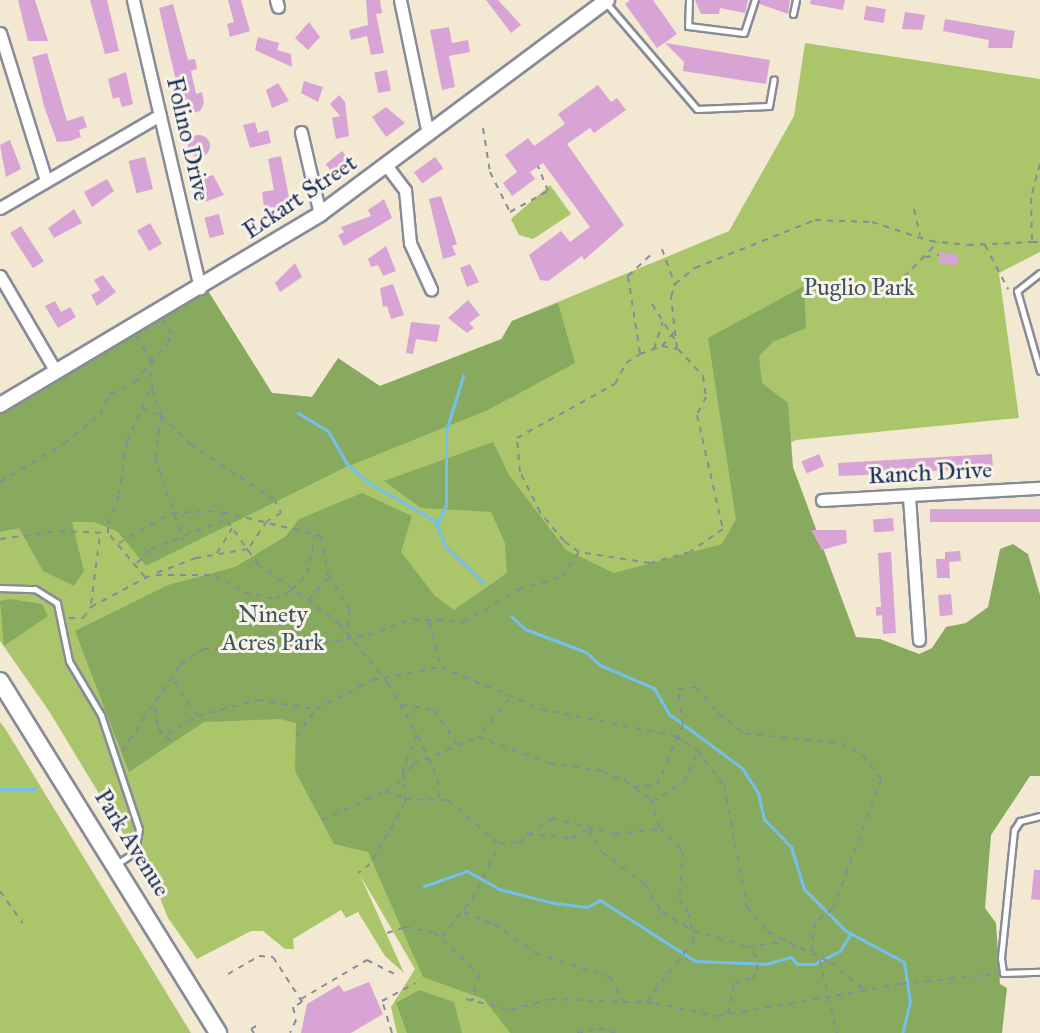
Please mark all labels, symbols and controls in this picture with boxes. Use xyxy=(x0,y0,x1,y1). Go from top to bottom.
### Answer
street label: Folino Drive xyxy=(160,74,216,204)
street label: Eckart Street xyxy=(238,148,362,246)
park label: Puglio Park xyxy=(803,274,915,302)
street label: Ranch Drive xyxy=(867,455,993,491)
park label: Ninety Acres Park xyxy=(222,601,324,657)
street label: Park Avenue xyxy=(88,784,176,902)

